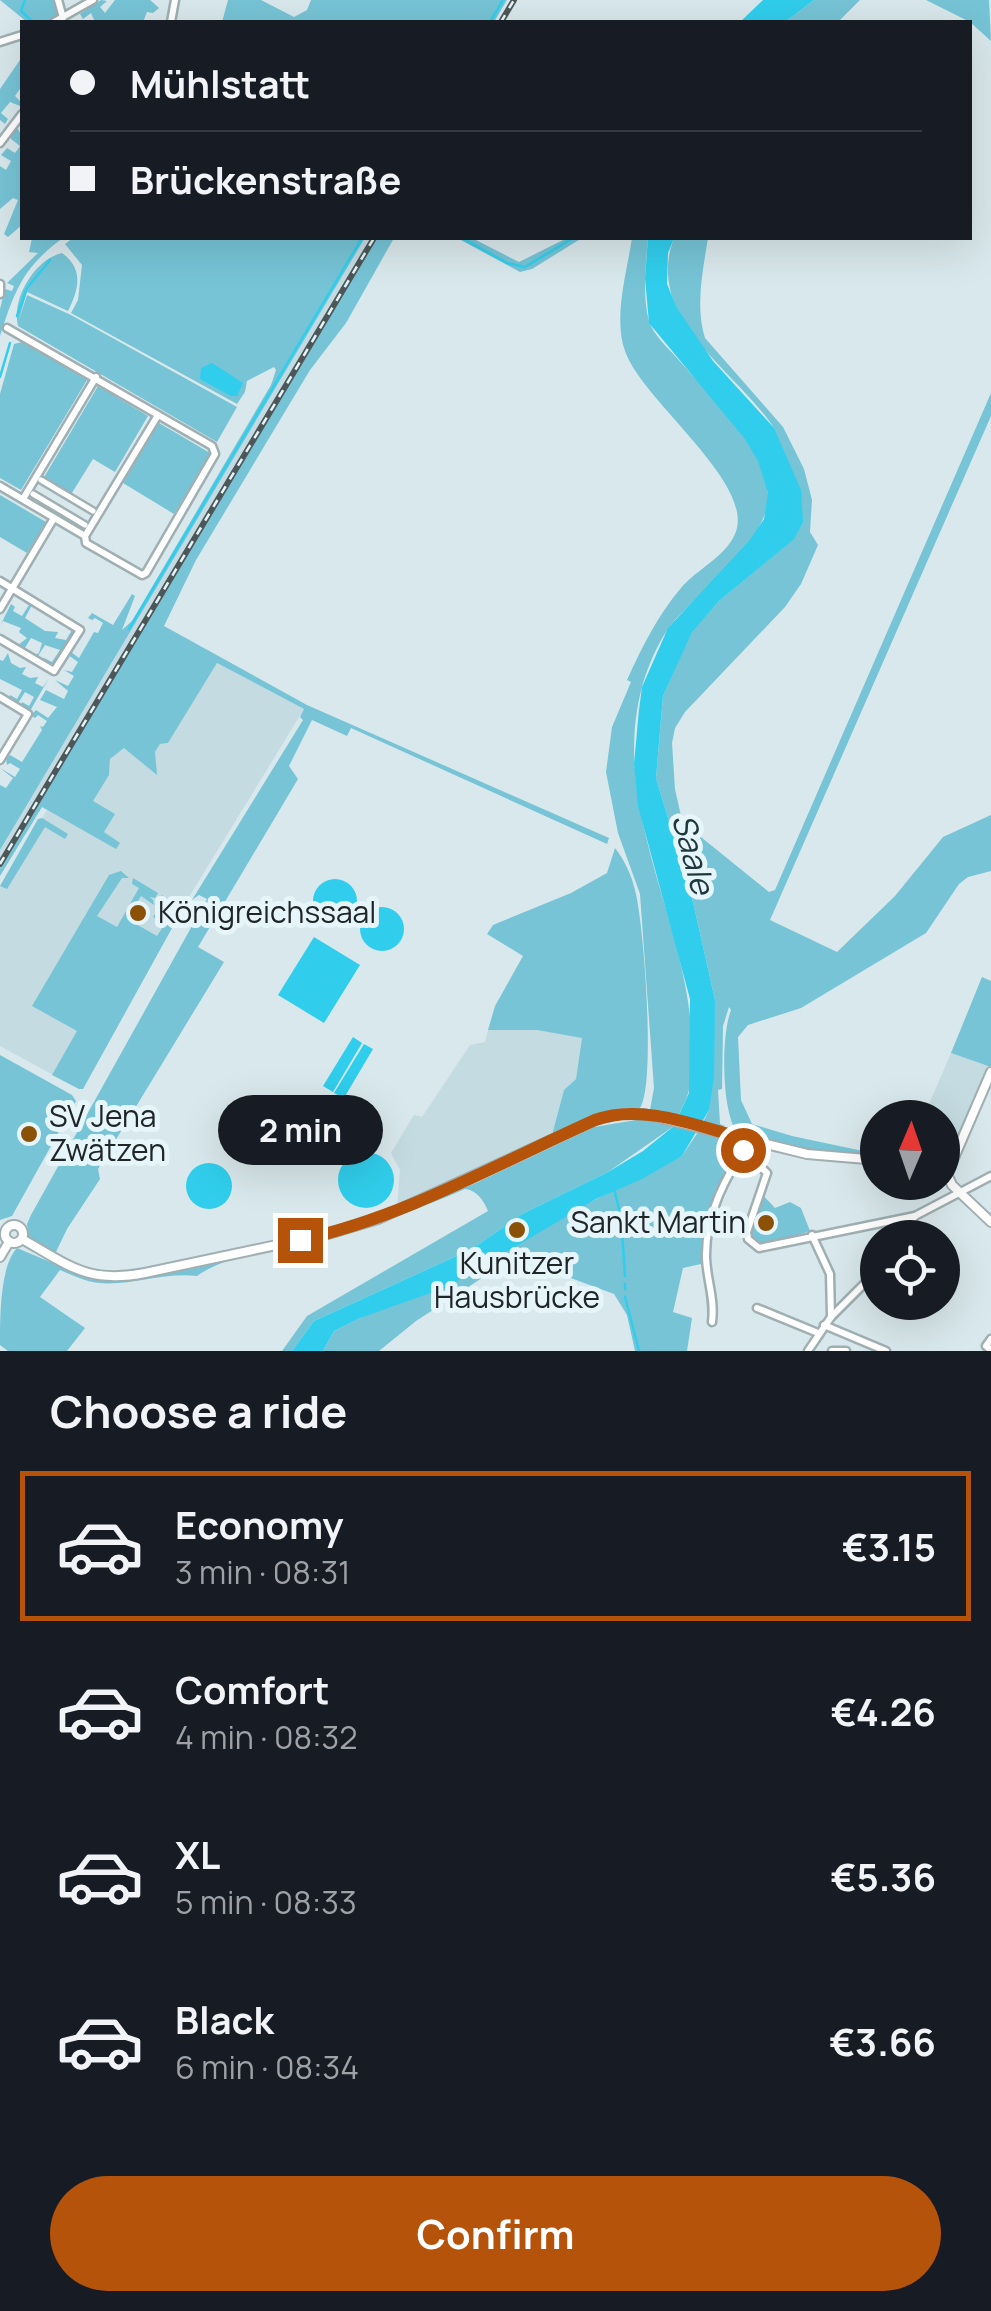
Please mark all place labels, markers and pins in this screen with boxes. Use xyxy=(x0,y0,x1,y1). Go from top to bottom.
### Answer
place label: Königreichssaal xyxy=(158,891,376,932)
marker: Königreichssaal xyxy=(127,902,149,924)
place label: SV Jena Zwätzen xyxy=(49,1095,166,1170)
marker: SV Jena Zwätzen xyxy=(18,1123,40,1145)
place label: Sankt Martin xyxy=(571,1201,746,1242)
marker: Sankt Martin xyxy=(755,1212,777,1234)
marker: Kunitzer Hausbrücke xyxy=(506,1219,528,1241)
place label: Kunitzer Hausbrücke xyxy=(434,1242,600,1317)

